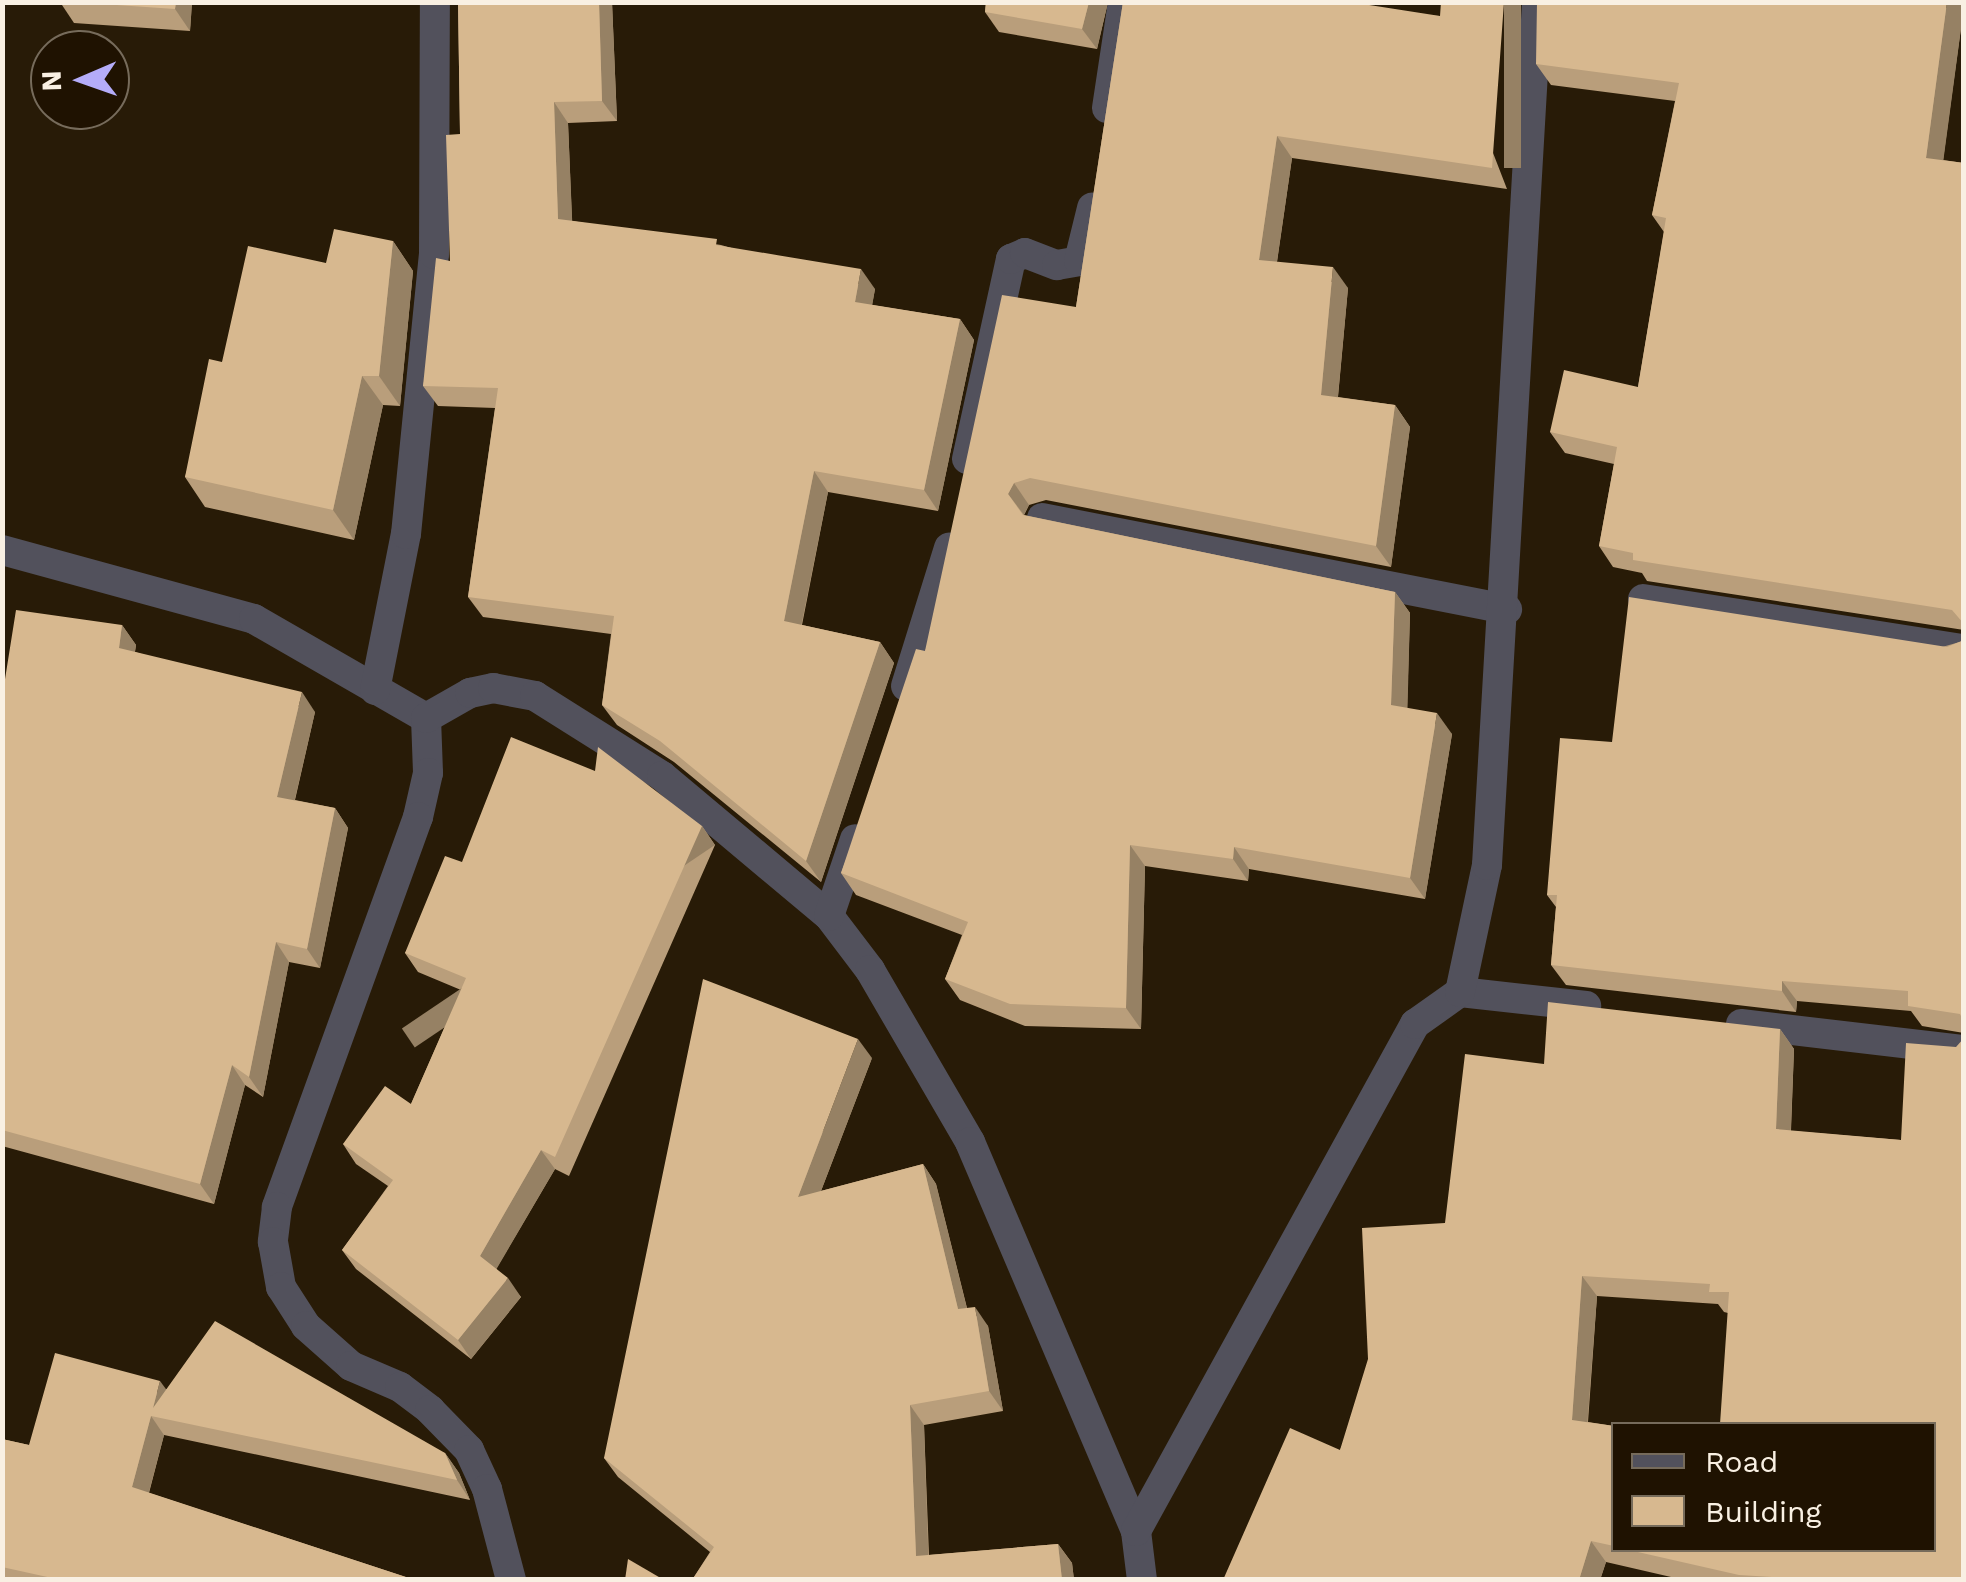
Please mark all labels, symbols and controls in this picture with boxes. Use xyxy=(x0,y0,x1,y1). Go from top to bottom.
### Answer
north arrow xyxy=(30,30,130,130)
text: N xyxy=(35,70,68,92)
legend xyxy=(1611,1422,1936,1552)
text: Road xyxy=(1705,1444,1778,1479)
text: Building xyxy=(1705,1494,1822,1529)

